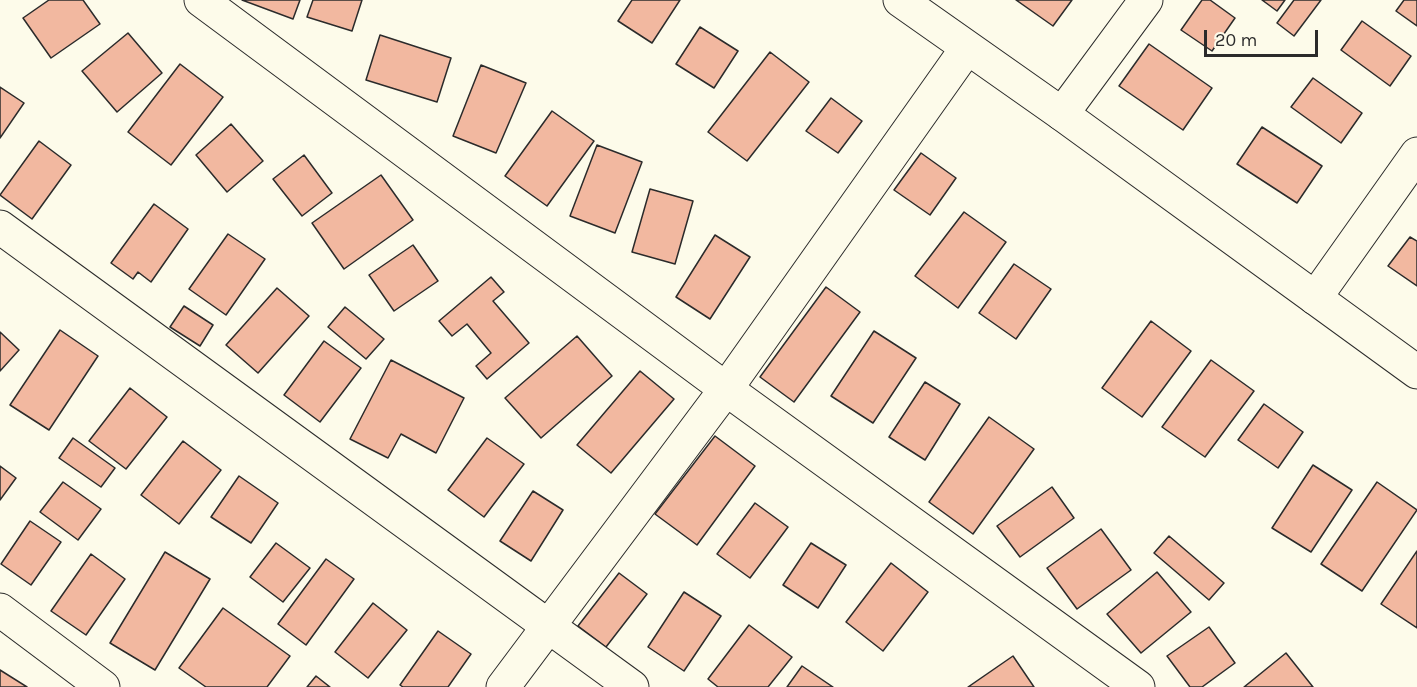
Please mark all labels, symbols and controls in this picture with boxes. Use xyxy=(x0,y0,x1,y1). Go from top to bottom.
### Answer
scale bar xyxy=(1207,18,1321,56)
text: 20 m xyxy=(1215,29,1257,51)

